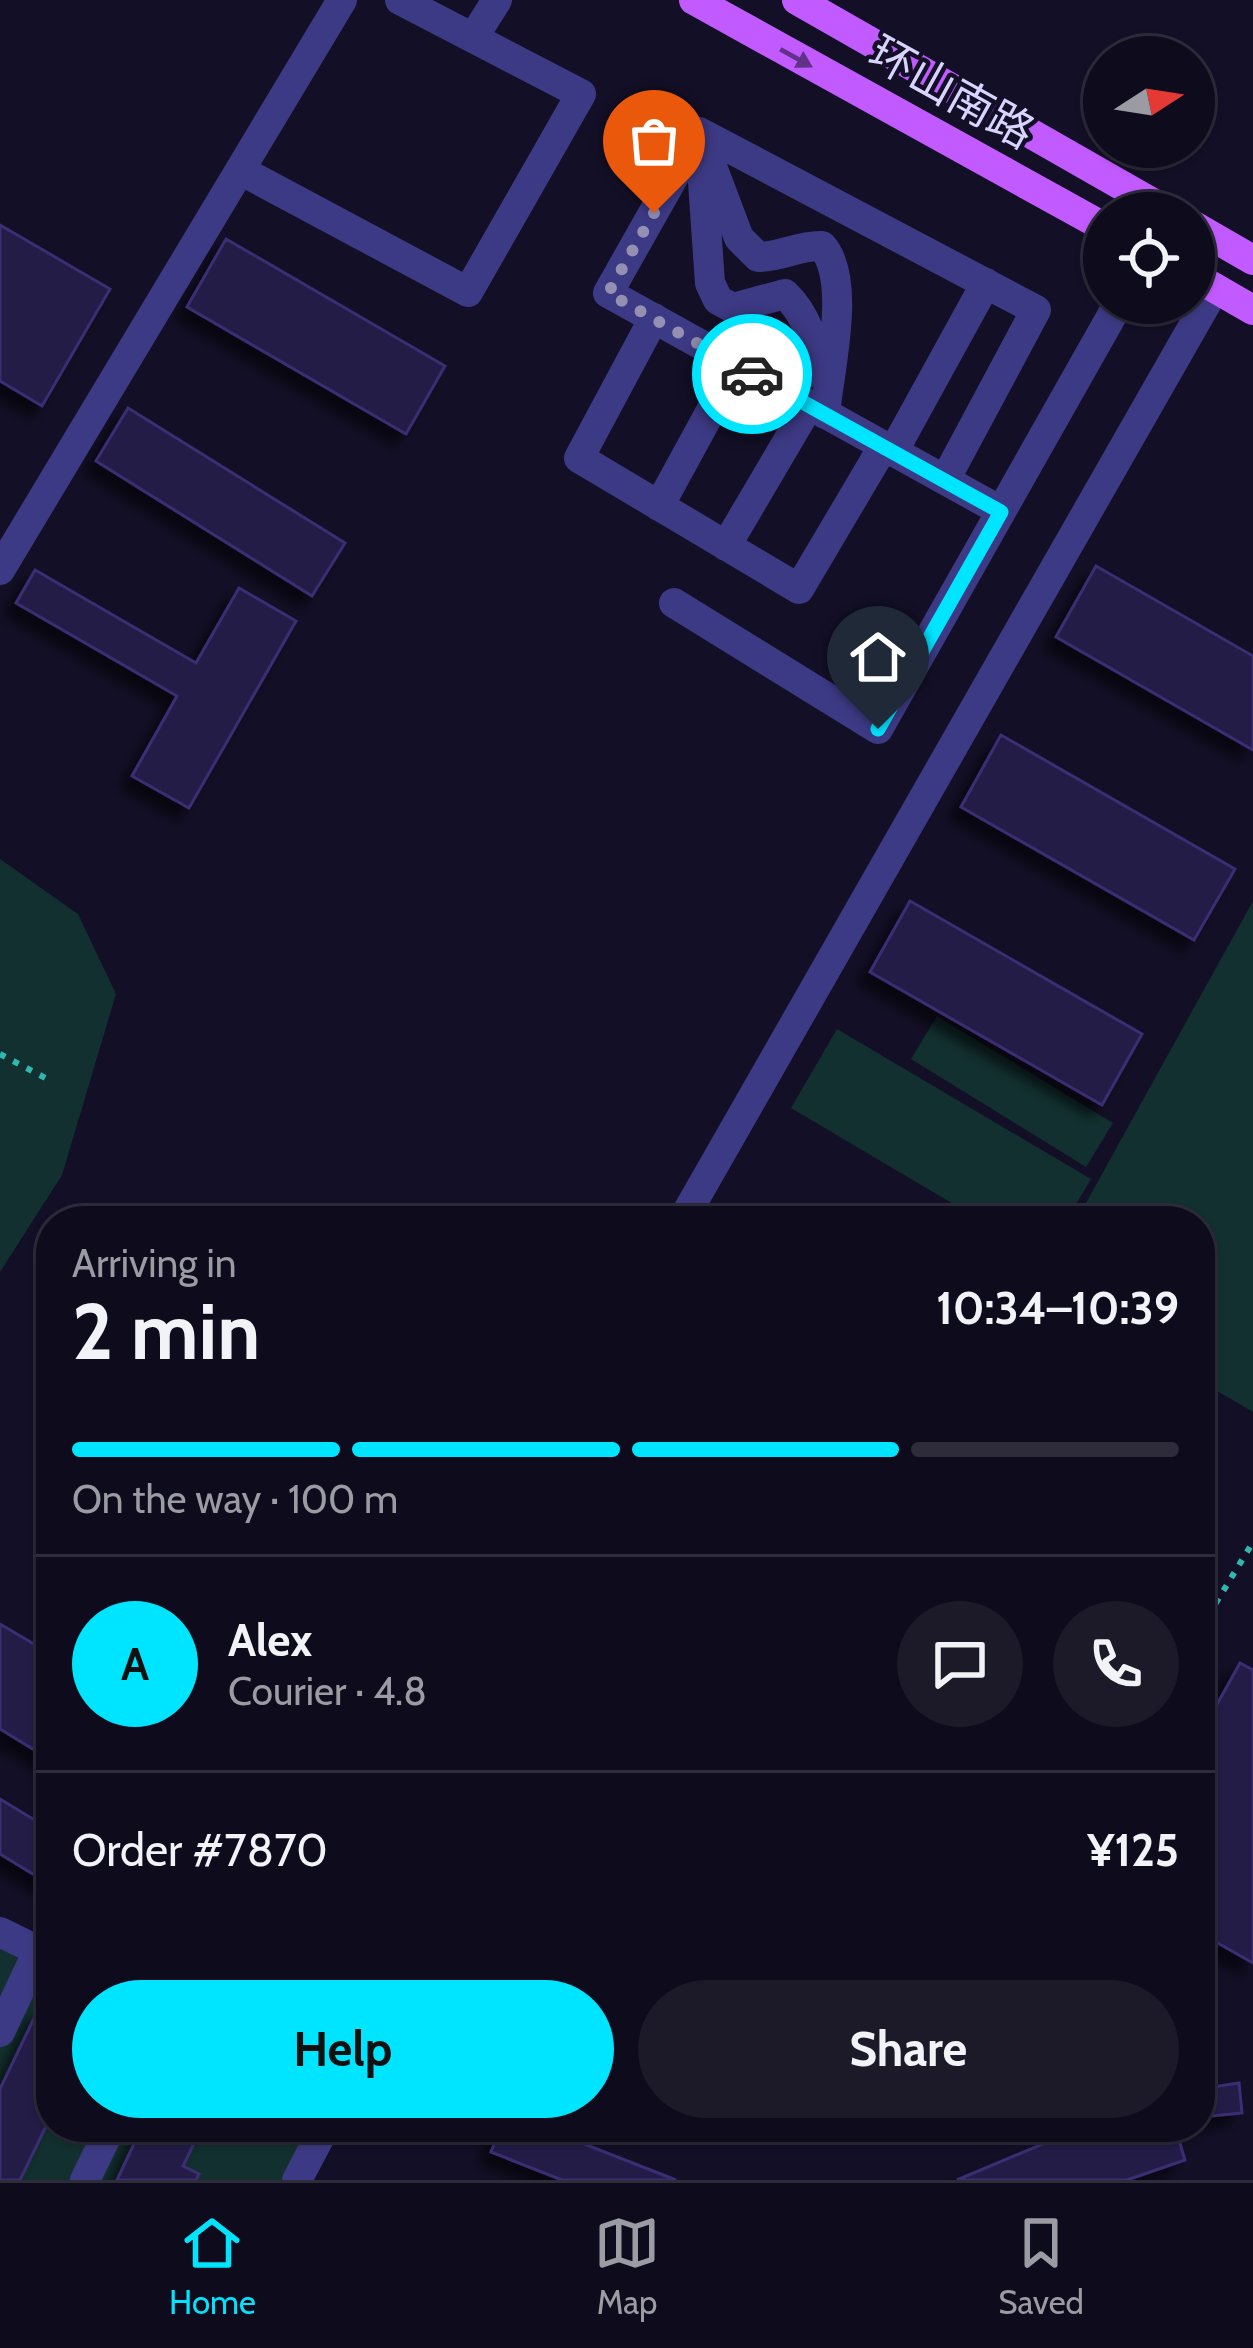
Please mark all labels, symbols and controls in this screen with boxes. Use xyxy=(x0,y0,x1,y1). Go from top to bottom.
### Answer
street label: 环山南路 xyxy=(860,25,1044,159)
north arrow xyxy=(1083,36,1215,168)
map controls xyxy=(1083,36,1215,324)
one-way arrow xyxy=(779,46,813,67)
pin xyxy=(603,90,705,213)
icon: bag xyxy=(621,108,687,174)
button: locate xyxy=(1083,192,1215,324)
courier xyxy=(692,314,812,434)
icon: car xyxy=(719,341,785,407)
pin xyxy=(827,606,929,729)
icon: home xyxy=(845,624,911,690)
text: Arriving in xyxy=(72,1239,236,1287)
text: 10:34–10:39 xyxy=(936,1281,1179,1335)
text: 2 min xyxy=(72,1284,260,1379)
text: On the way · 100 m xyxy=(72,1475,398,1523)
button: chat xyxy=(897,1601,1023,1727)
button: phone xyxy=(1053,1601,1179,1727)
text: Alex xyxy=(228,1613,312,1667)
text: A xyxy=(121,1637,149,1691)
text: Courier · 4.8 xyxy=(228,1667,427,1715)
text: Order #7870 xyxy=(72,1823,328,1877)
text: ¥125 xyxy=(1087,1823,1179,1877)
button: Help xyxy=(72,1980,614,2118)
button: Share xyxy=(638,1980,1179,2118)
tab: Home xyxy=(169,2210,256,2322)
tab: Map xyxy=(594,2210,660,2322)
tab: Saved xyxy=(998,2210,1084,2322)

